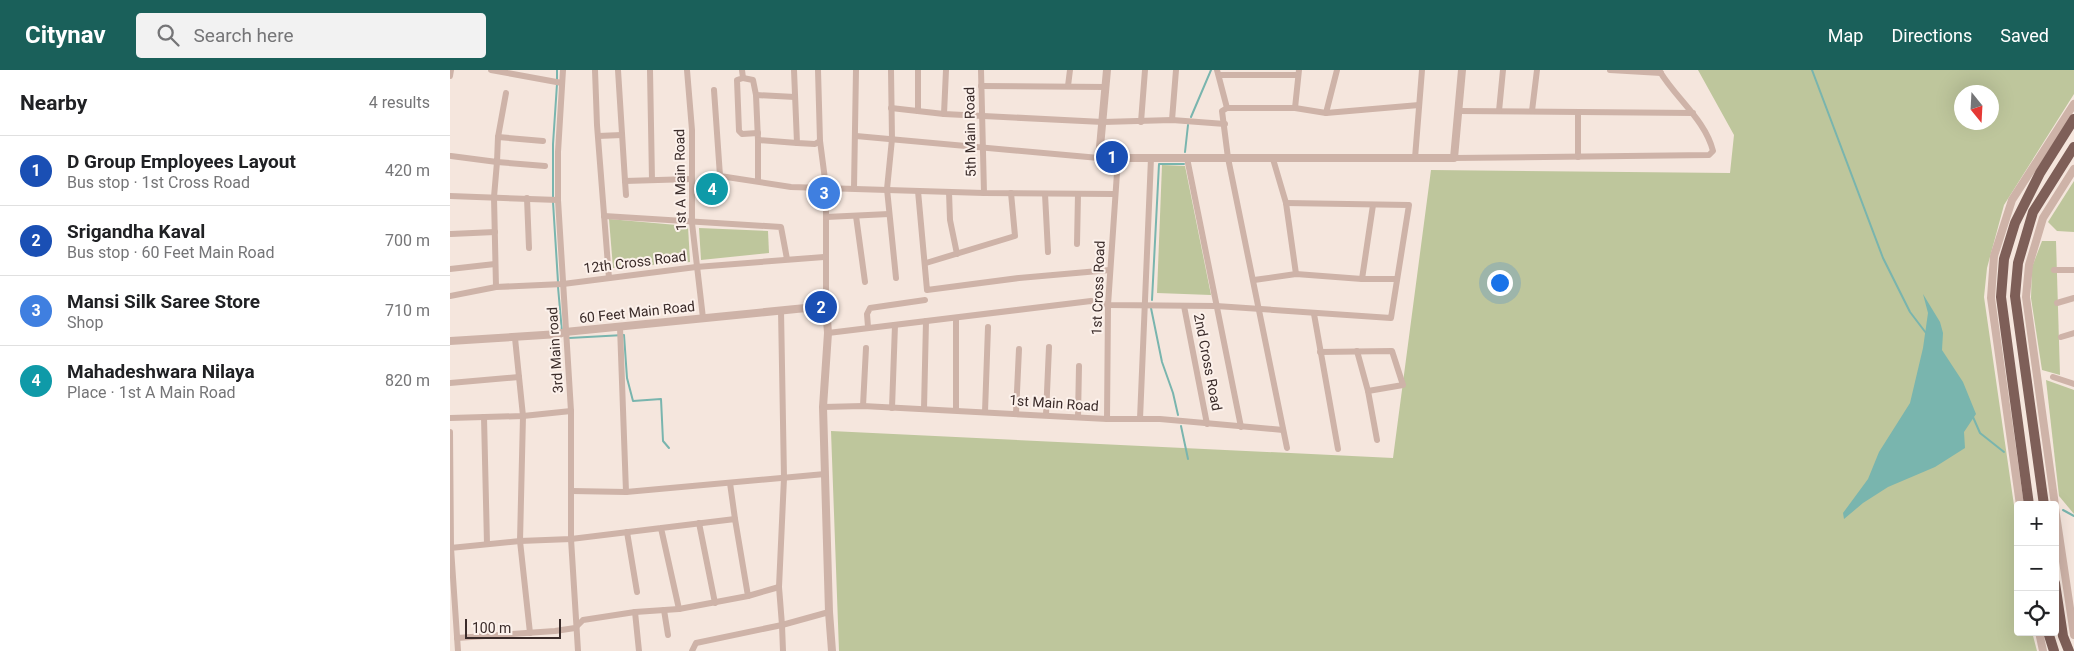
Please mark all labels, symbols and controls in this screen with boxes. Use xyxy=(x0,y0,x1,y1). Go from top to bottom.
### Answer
search box xyxy=(136,13,486,58)
text: Citynav xyxy=(25,21,106,49)
icon: search xyxy=(154,21,182,49)
text: Search here xyxy=(194,24,294,47)
text: Map xyxy=(1828,25,1863,46)
text: Directions xyxy=(1891,25,1972,46)
text: Saved xyxy=(2000,25,2049,46)
north arrow xyxy=(1954,85,1999,130)
street label: 5th Main Road xyxy=(961,87,979,177)
text: Nearby xyxy=(20,91,87,115)
text: 4 results xyxy=(369,93,430,112)
street label: 1st A Main Road xyxy=(671,129,689,231)
pin: 1 xyxy=(1096,138,1128,176)
text: D Group Employees Layout xyxy=(67,150,296,173)
text: 1 xyxy=(31,161,41,180)
text: 420 m xyxy=(385,161,430,180)
pin: 4 xyxy=(696,170,728,208)
text: Bus stop · 1st Cross Road xyxy=(67,173,250,192)
pin: 3 xyxy=(808,174,840,212)
text: Srigandha Kaval xyxy=(67,220,205,243)
text: 2 xyxy=(31,231,41,250)
text: 700 m xyxy=(385,231,430,250)
street label: 1st Cross Road xyxy=(1088,240,1108,336)
text: Bus stop · 60 Feet Main Road xyxy=(67,243,274,262)
street label: 12th Cross Road xyxy=(583,248,687,276)
your location xyxy=(1487,270,1513,296)
pin: 2 xyxy=(805,288,837,326)
text: Mansi Silk Saree Store xyxy=(67,290,260,313)
street label: 60 Feet Main Road xyxy=(578,298,696,326)
text: 3 xyxy=(31,301,41,320)
text: 710 m xyxy=(385,301,430,320)
street label: 3rd Main road xyxy=(544,306,566,394)
street label: 2nd Cross Road xyxy=(1191,312,1225,412)
text: Shop xyxy=(67,313,103,332)
text: Mahadeshwara Nilaya xyxy=(67,360,255,383)
text: 4 xyxy=(31,371,41,390)
text: 820 m xyxy=(385,371,430,390)
text: Place · 1st A Main Road xyxy=(67,383,236,402)
street label: 1st Main Road xyxy=(1009,392,1099,414)
map controls xyxy=(2014,501,2059,636)
button: + xyxy=(2014,501,2059,546)
button: − xyxy=(2014,546,2059,591)
button: locate xyxy=(2014,591,2059,636)
scale bar xyxy=(465,616,561,639)
text: 100 m xyxy=(472,620,511,636)

